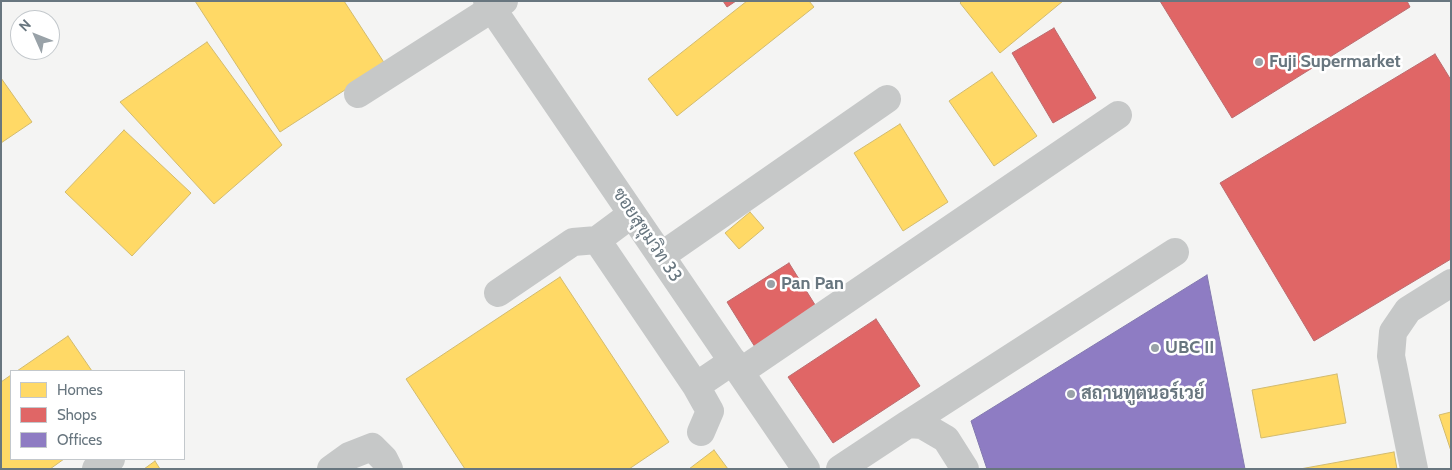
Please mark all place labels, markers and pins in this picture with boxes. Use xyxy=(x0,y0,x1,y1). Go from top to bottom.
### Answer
place label: Fuji Supermarket xyxy=(1269,51,1401,73)
marker: Fuji Supermarket xyxy=(1253,56,1265,68)
place label: Pan Pan xyxy=(781,273,844,295)
marker: Pan Pan xyxy=(765,278,777,290)
place label: UBC II xyxy=(1165,337,1214,359)
marker: UBC II xyxy=(1149,342,1161,354)
place label: สถานทูตนอร์เวย์ xyxy=(1081,383,1204,405)
marker: สถานทูตนอร์เวย์ xyxy=(1065,388,1077,400)

